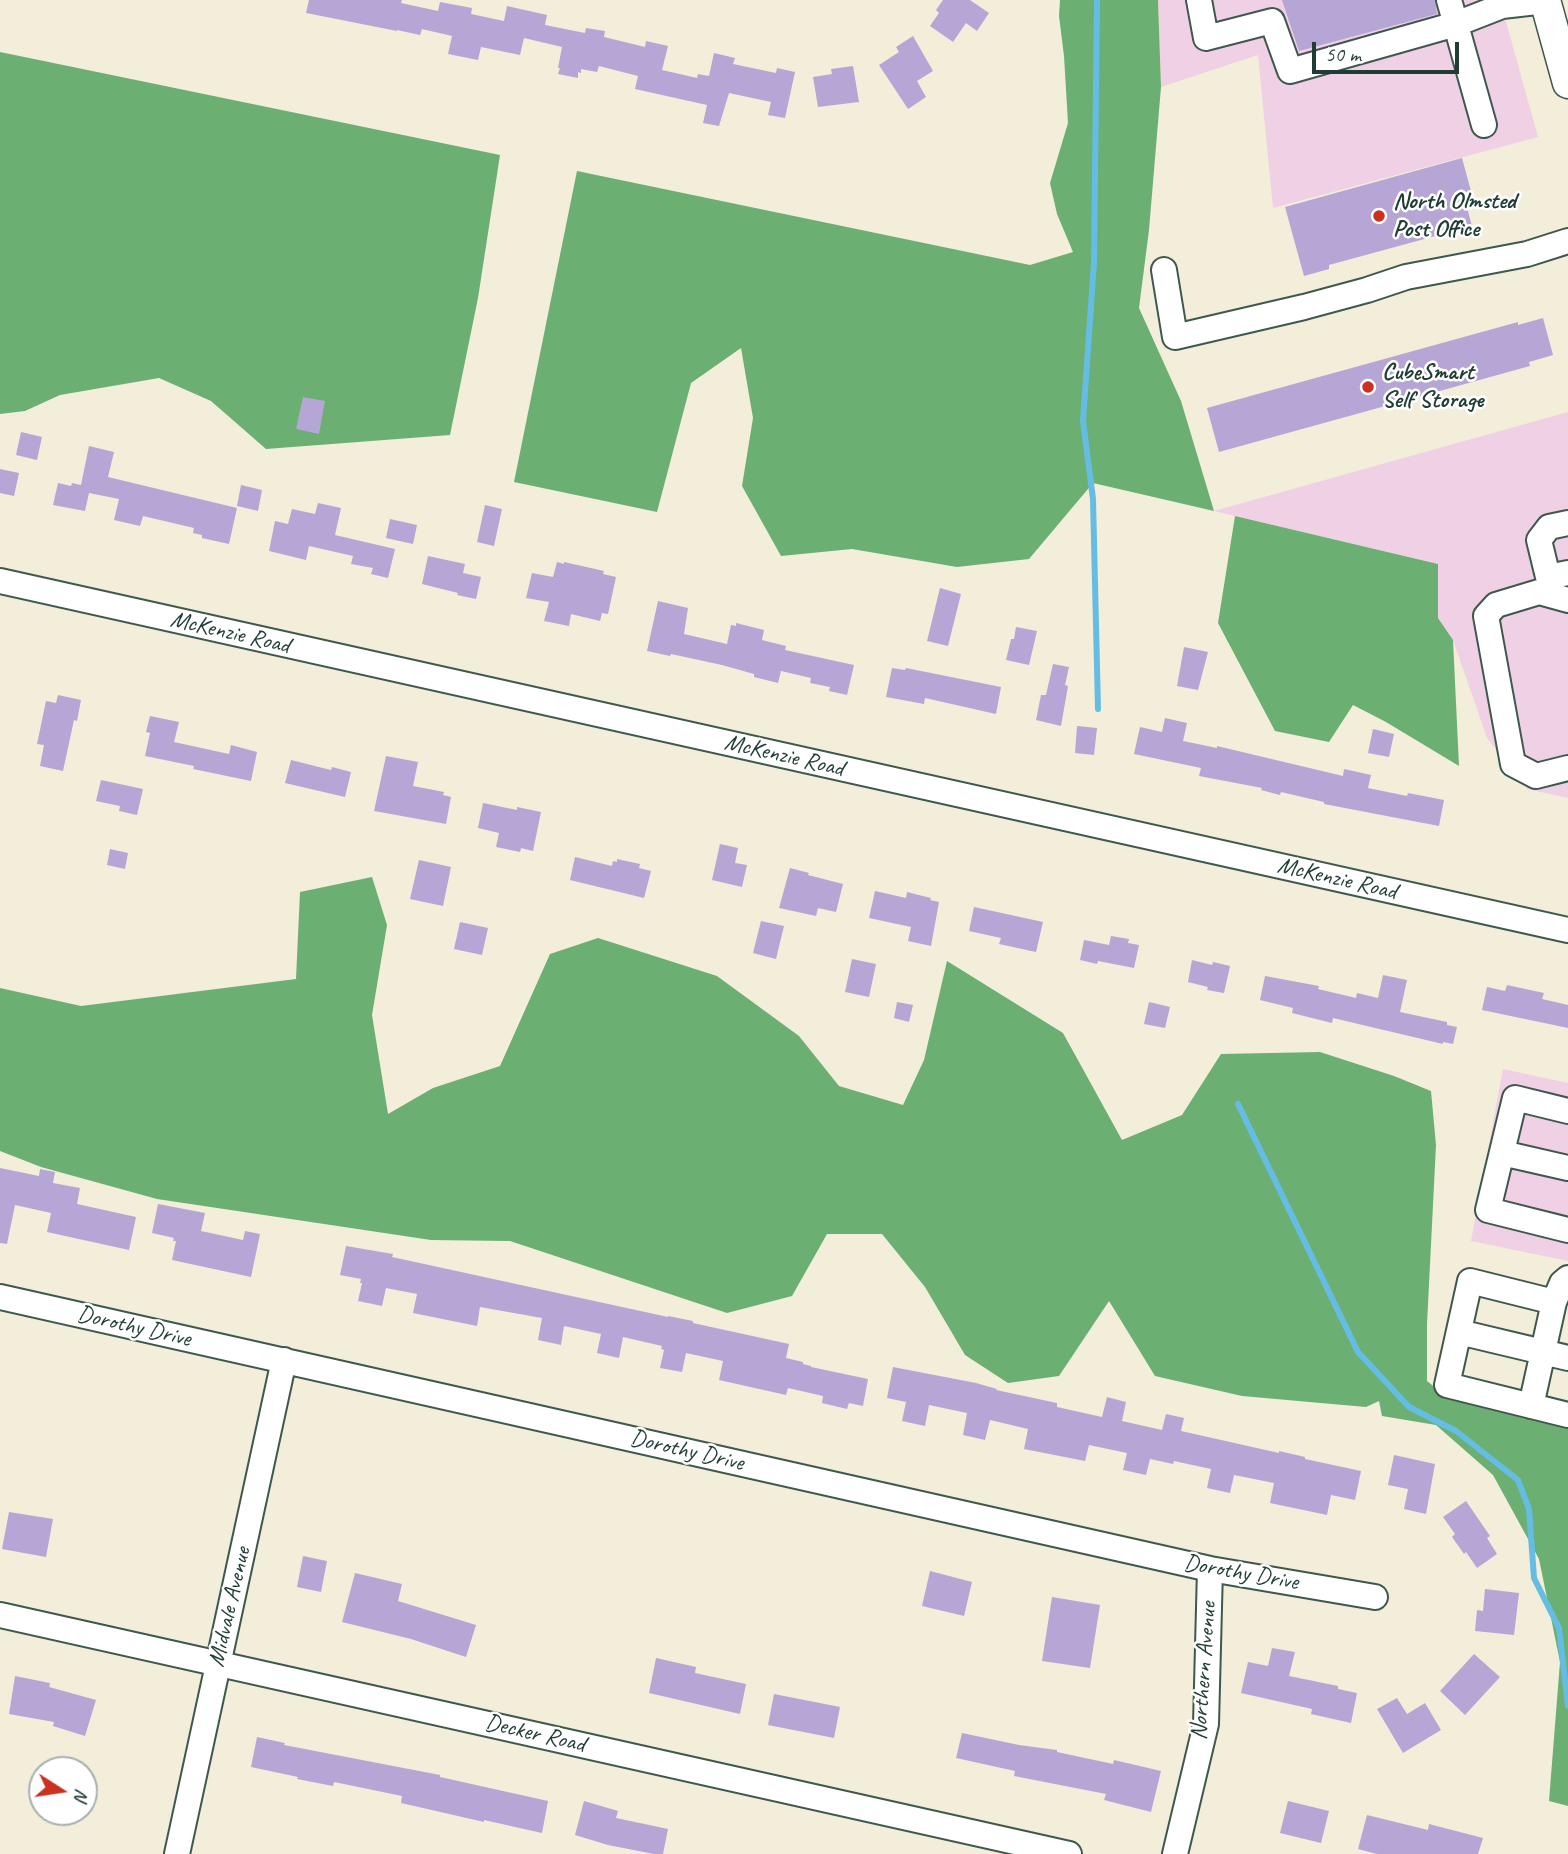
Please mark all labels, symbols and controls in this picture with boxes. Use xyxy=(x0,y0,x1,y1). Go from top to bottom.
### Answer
scale bar xyxy=(1316,28,1463,72)
text: 50 m xyxy=(1325,41,1361,67)
place label: North Olmsted Post Office xyxy=(1393,188,1516,244)
marker: North Olmsted Post Office xyxy=(1371,208,1387,224)
place label: CubeSmart Self Storage xyxy=(1382,359,1483,415)
marker: CubeSmart Self Storage xyxy=(1360,379,1376,395)
street label: McKenzie Road xyxy=(168,605,292,661)
street label: McKenzie Road xyxy=(722,728,846,784)
street label: McKenzie Road xyxy=(1275,851,1399,907)
street label: Dorothy Drive xyxy=(74,1300,194,1354)
street label: Dorothy Drive xyxy=(627,1424,747,1478)
street label: Midvale Avenue xyxy=(202,1544,258,1670)
street label: Dorothy Drive xyxy=(1182,1549,1300,1597)
street label: Northern Avenue xyxy=(1185,1601,1223,1741)
street label: Decker Road xyxy=(482,1709,588,1759)
north arrow xyxy=(28,1756,98,1826)
text: N xyxy=(69,1787,95,1803)

